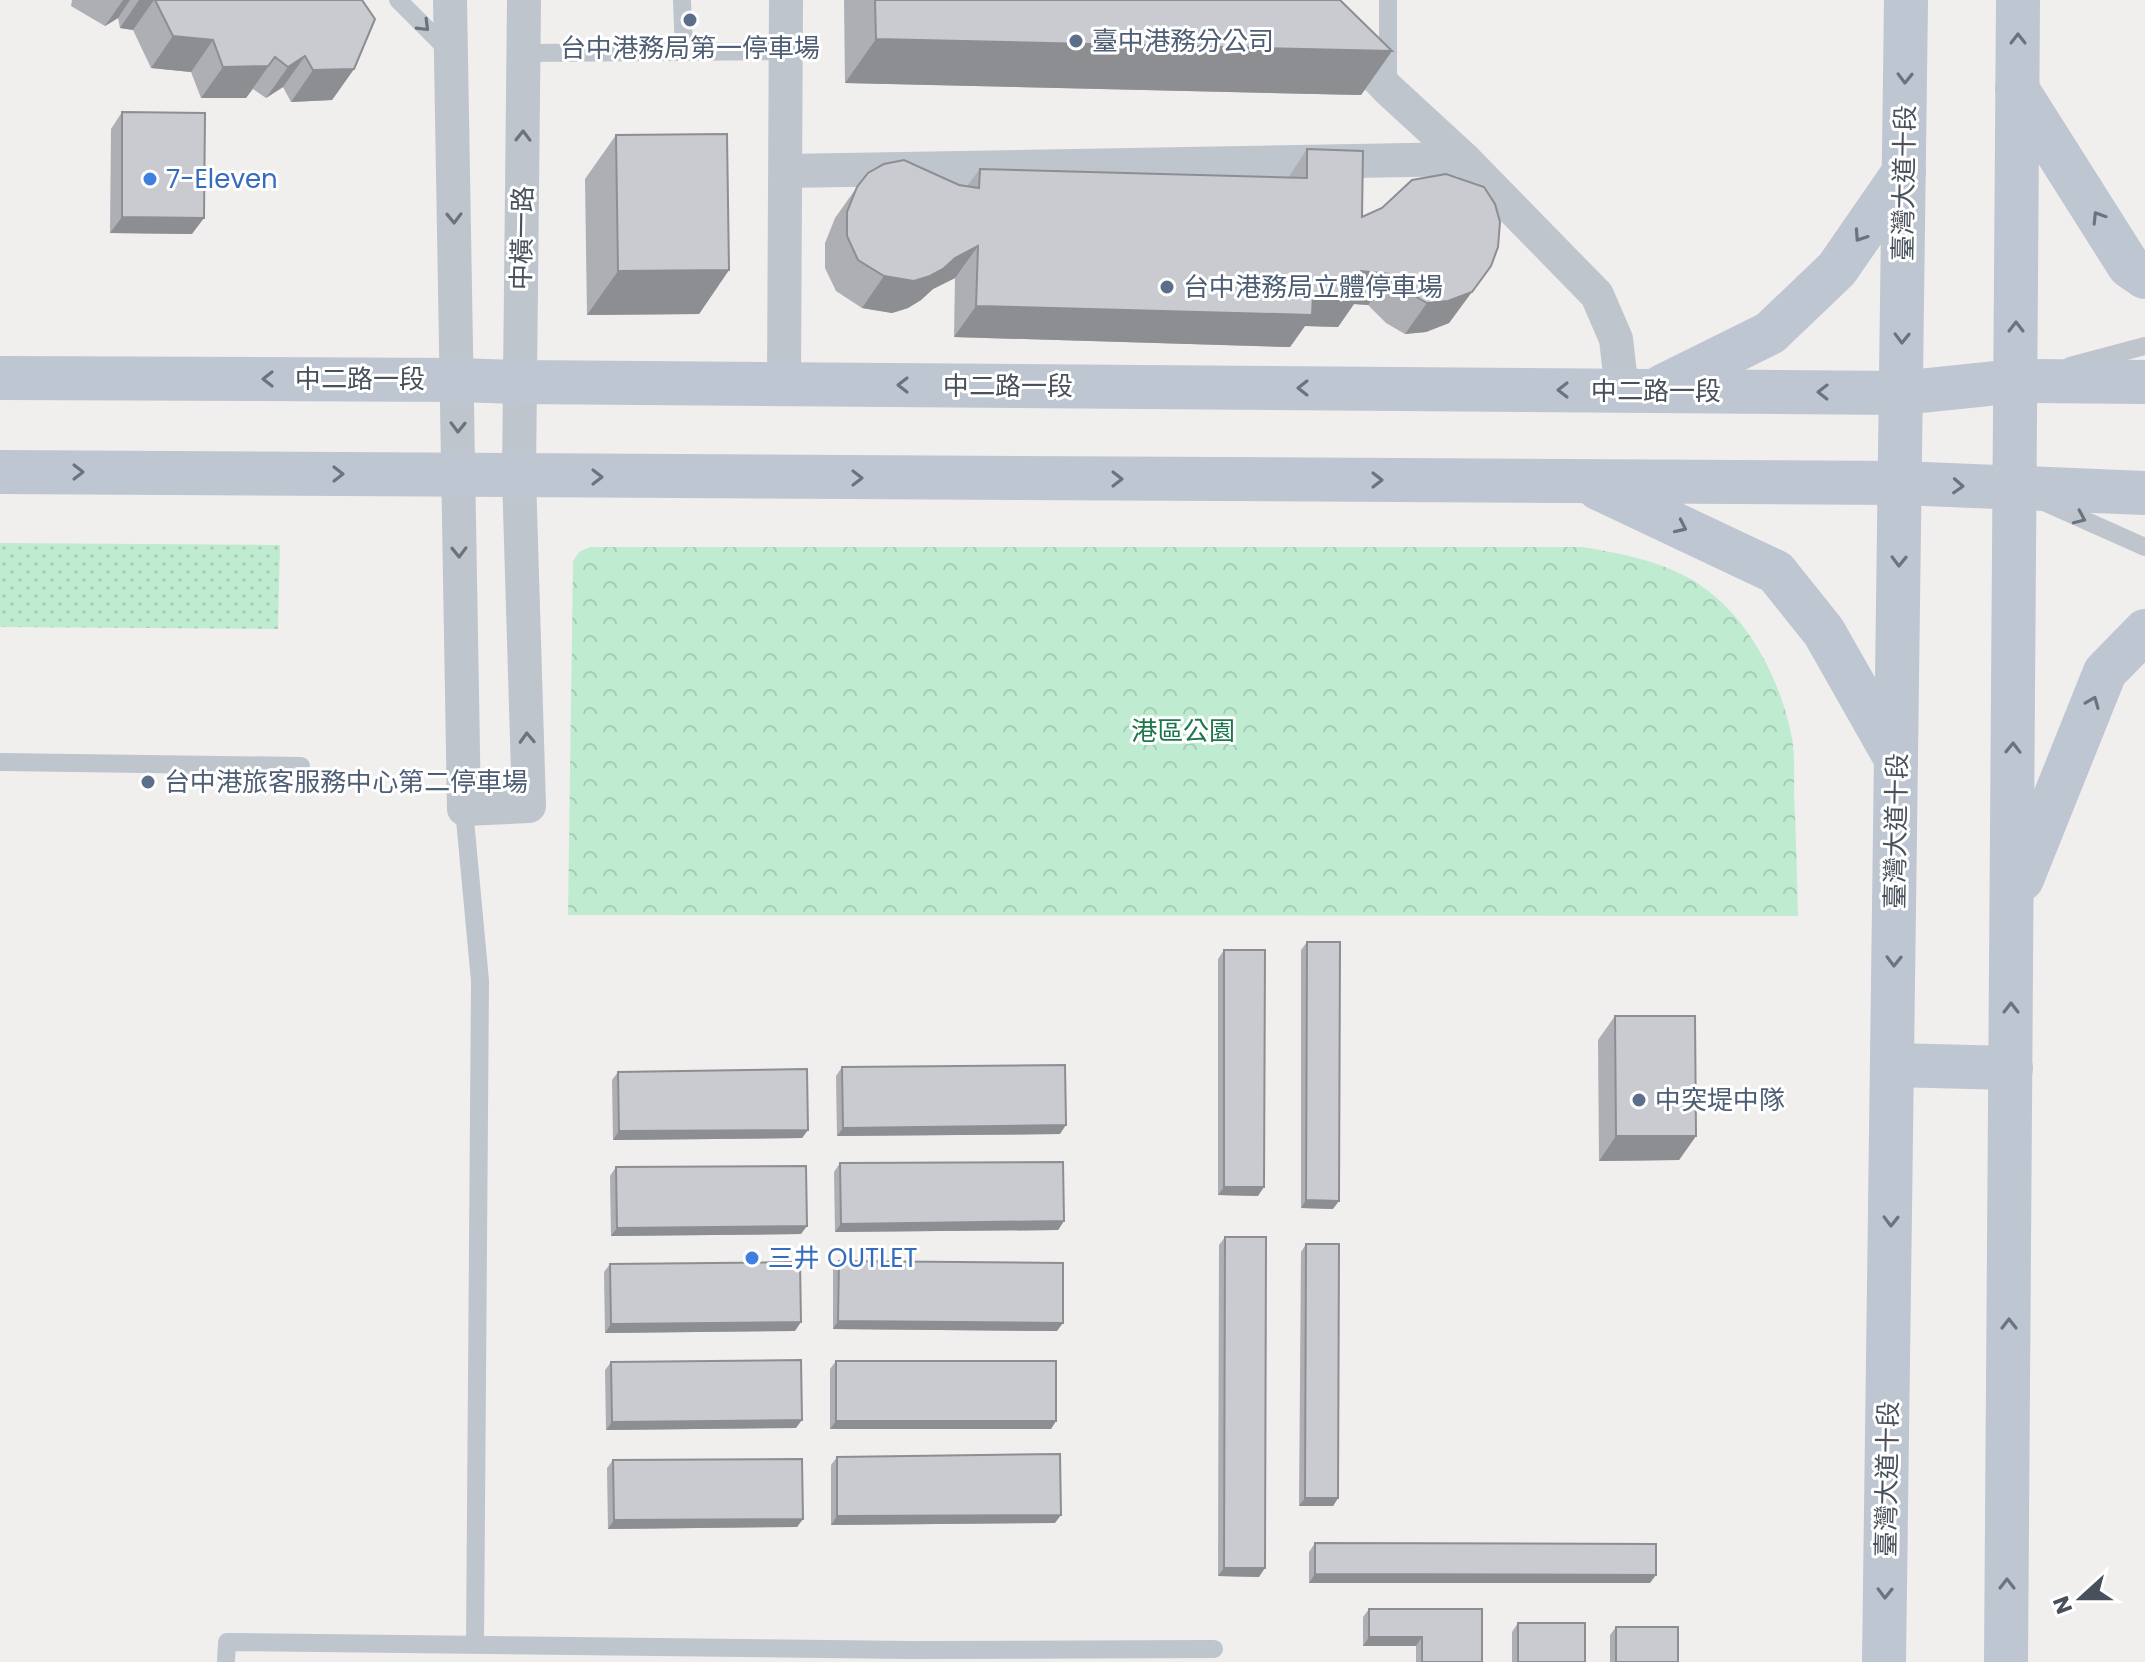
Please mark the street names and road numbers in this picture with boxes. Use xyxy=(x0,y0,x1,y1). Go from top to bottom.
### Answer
street label: 臺灣大道十段 xyxy=(1885,105,1923,261)
street label: 中橫一路 xyxy=(503,186,541,290)
street label: 中二路一段 xyxy=(295,361,425,397)
street label: 中二路一段 xyxy=(943,368,1073,404)
street label: 中二路一段 xyxy=(1591,373,1721,409)
street label: 臺灣大道十段 xyxy=(1877,753,1915,909)
street label: 臺灣大道十段 xyxy=(1868,1401,1906,1557)

